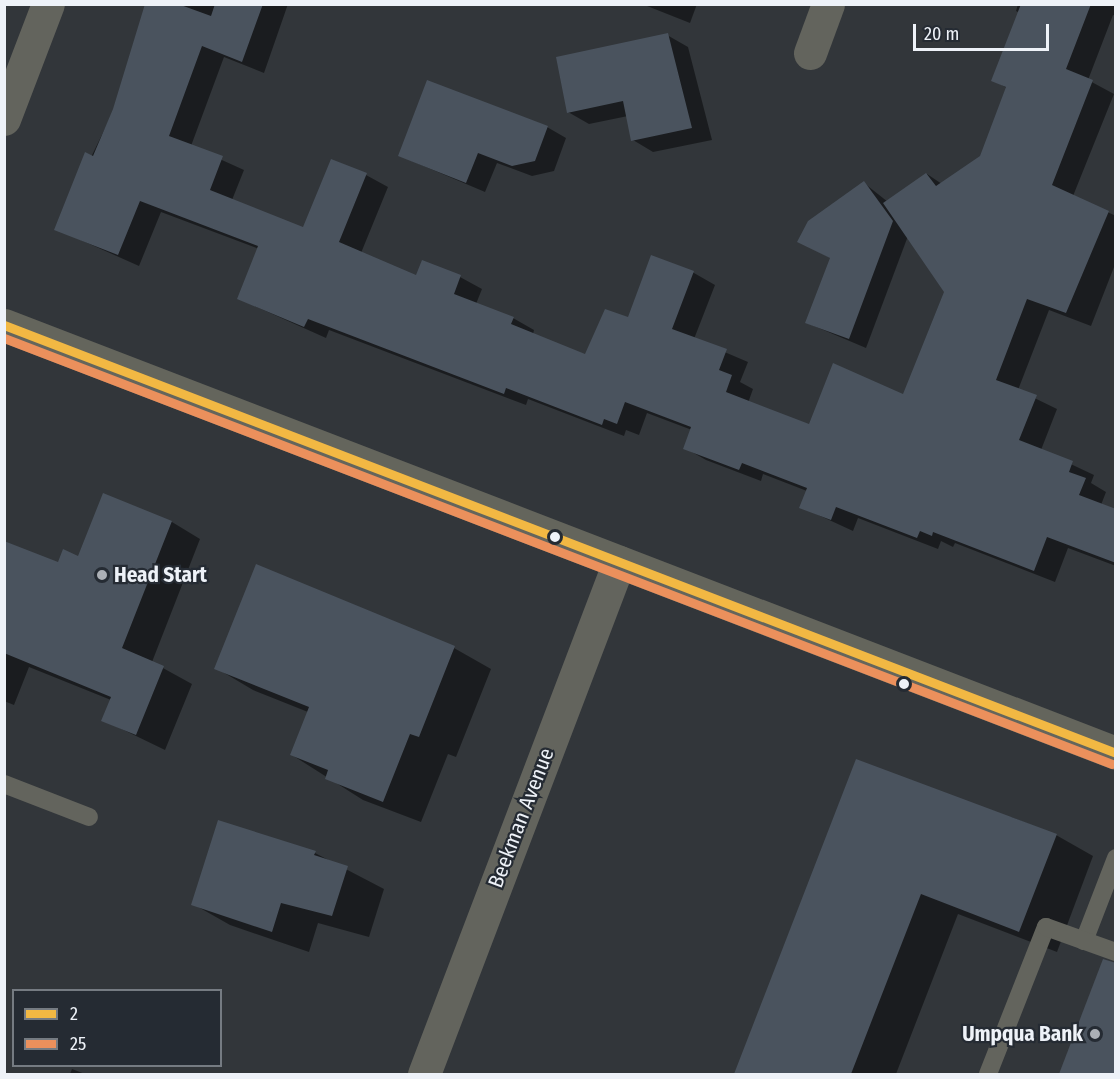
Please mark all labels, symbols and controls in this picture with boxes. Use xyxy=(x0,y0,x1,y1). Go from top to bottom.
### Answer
scale bar xyxy=(916,12,1052,50)
text: 20 m xyxy=(924,23,959,45)
unlabelled marker xyxy=(549,531,561,543)
place label: Head Start xyxy=(114,562,207,588)
marker: Head Start xyxy=(95,568,109,582)
unlabelled marker xyxy=(898,678,910,690)
street label: Beekman Avenue xyxy=(483,745,559,891)
legend xyxy=(12,989,222,1067)
text: 2 xyxy=(70,1003,78,1025)
place label: Umpqua Bank xyxy=(962,1021,1083,1047)
marker: Umpqua Bank xyxy=(1088,1027,1102,1041)
text: 25 xyxy=(70,1033,86,1055)

